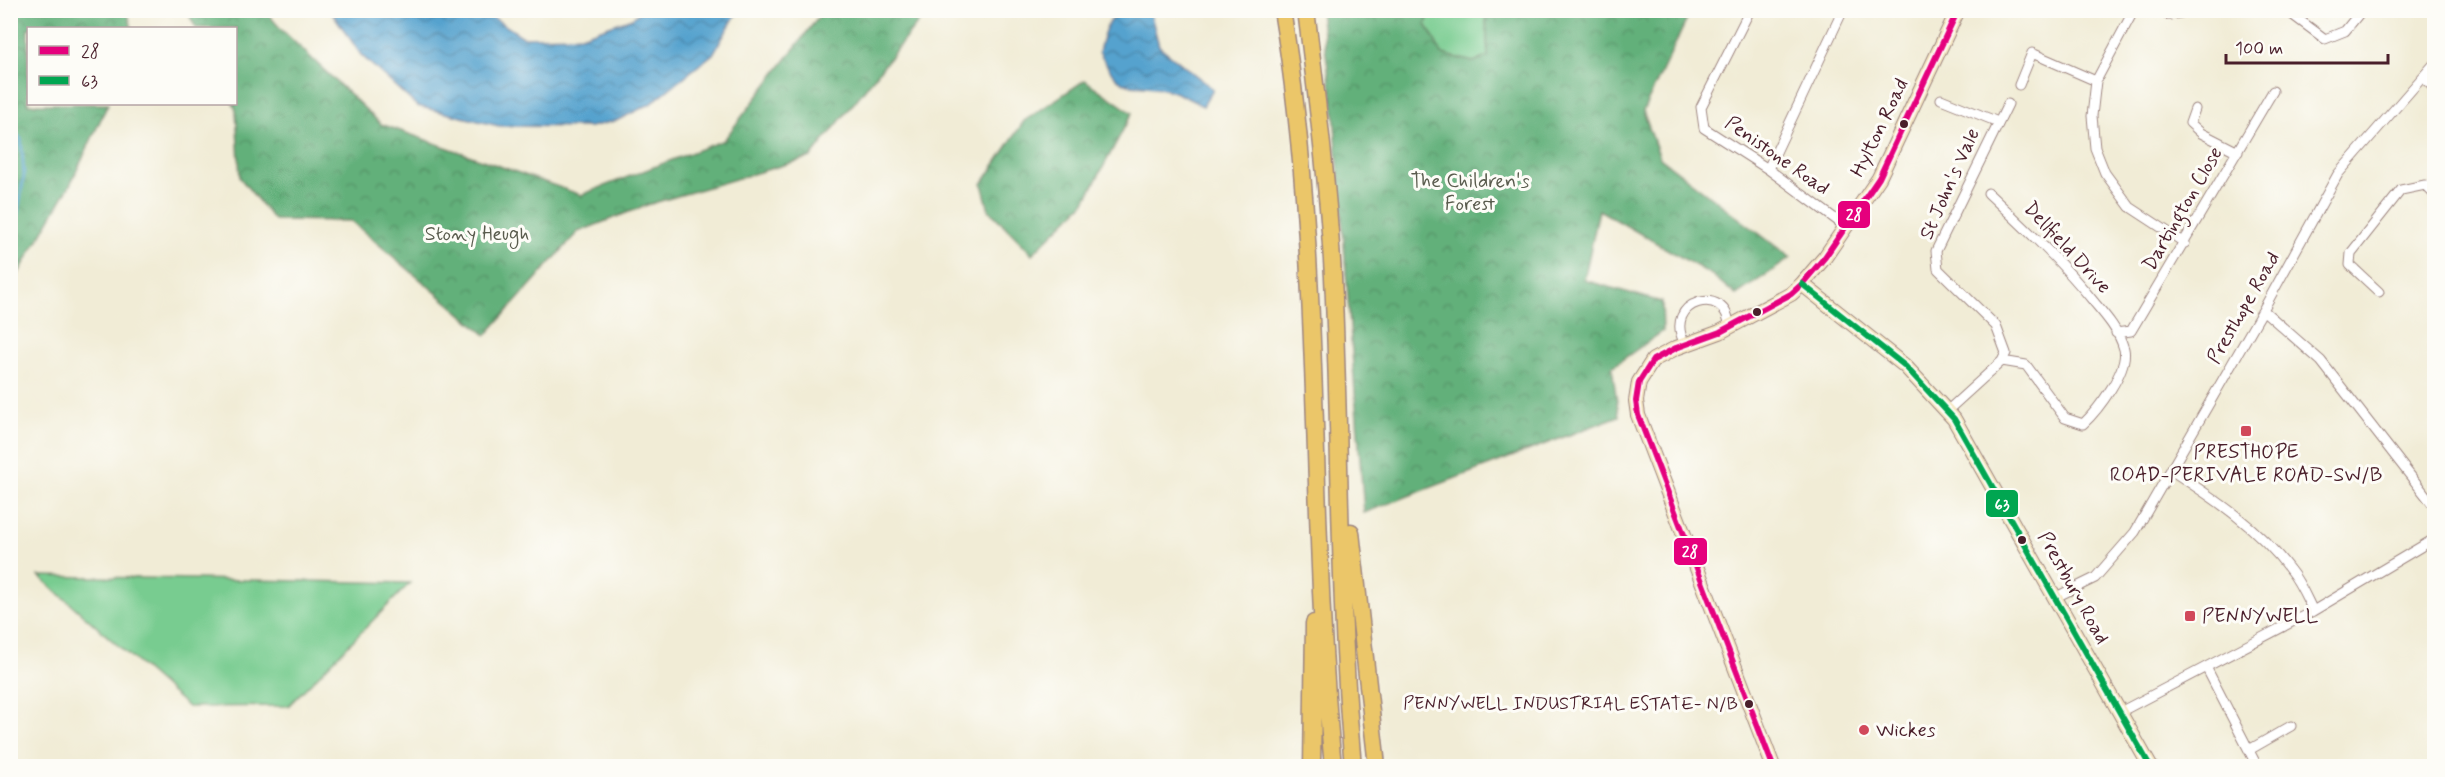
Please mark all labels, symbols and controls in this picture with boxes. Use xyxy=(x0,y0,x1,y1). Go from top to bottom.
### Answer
legend xyxy=(27,27,237,105)
scale bar xyxy=(2226,27,2388,65)
text: 100 m xyxy=(2235,37,2283,61)
text: 28 xyxy=(81,40,100,64)
text: 63 xyxy=(81,70,98,94)
street label: Hylton Road xyxy=(1844,74,1916,182)
street label: Penistone Road xyxy=(1719,110,1835,202)
unlabelled marker xyxy=(1898,118,1910,130)
street label: St John's Vale xyxy=(1913,124,1987,244)
street label: Dartington Close xyxy=(2137,142,2231,277)
park label: The Children's Forest xyxy=(1411,168,1530,218)
street label: Dellfield Drive xyxy=(2017,196,2117,300)
line badge: 28 xyxy=(1837,200,1871,229)
text: 28 xyxy=(1846,205,1863,226)
park label: Stony Heugh xyxy=(425,221,529,249)
street label: Presthope Road xyxy=(2201,247,2287,369)
unlabelled marker xyxy=(1751,306,1763,318)
marker: PRESTHOPE ROAD-PERIVALE ROAD-SW/B xyxy=(2239,424,2253,438)
place label: PRESTHOPE ROAD-PERIVALE ROAD-SW/B xyxy=(2110,439,2382,489)
line badge: 63 xyxy=(1985,489,2019,518)
text: 63 xyxy=(1995,495,2010,516)
street label: Prestbury Road xyxy=(2031,527,2115,649)
unlabelled marker xyxy=(2016,534,2028,546)
line badge: 28 xyxy=(1673,537,1708,566)
text: 28 xyxy=(1682,542,1699,563)
place label: PENNYWELL xyxy=(2202,603,2319,630)
marker: PENNYWELL xyxy=(2183,609,2197,623)
place label: PENNYWELL INDUSTRIAL ESTATE- N/B xyxy=(1403,692,1738,716)
marker: PENNYWELL INDUSTRIAL ESTATE- N/B xyxy=(1743,698,1755,710)
place label: Wickes xyxy=(1876,717,1936,744)
marker: Wickes xyxy=(1857,723,1871,737)

